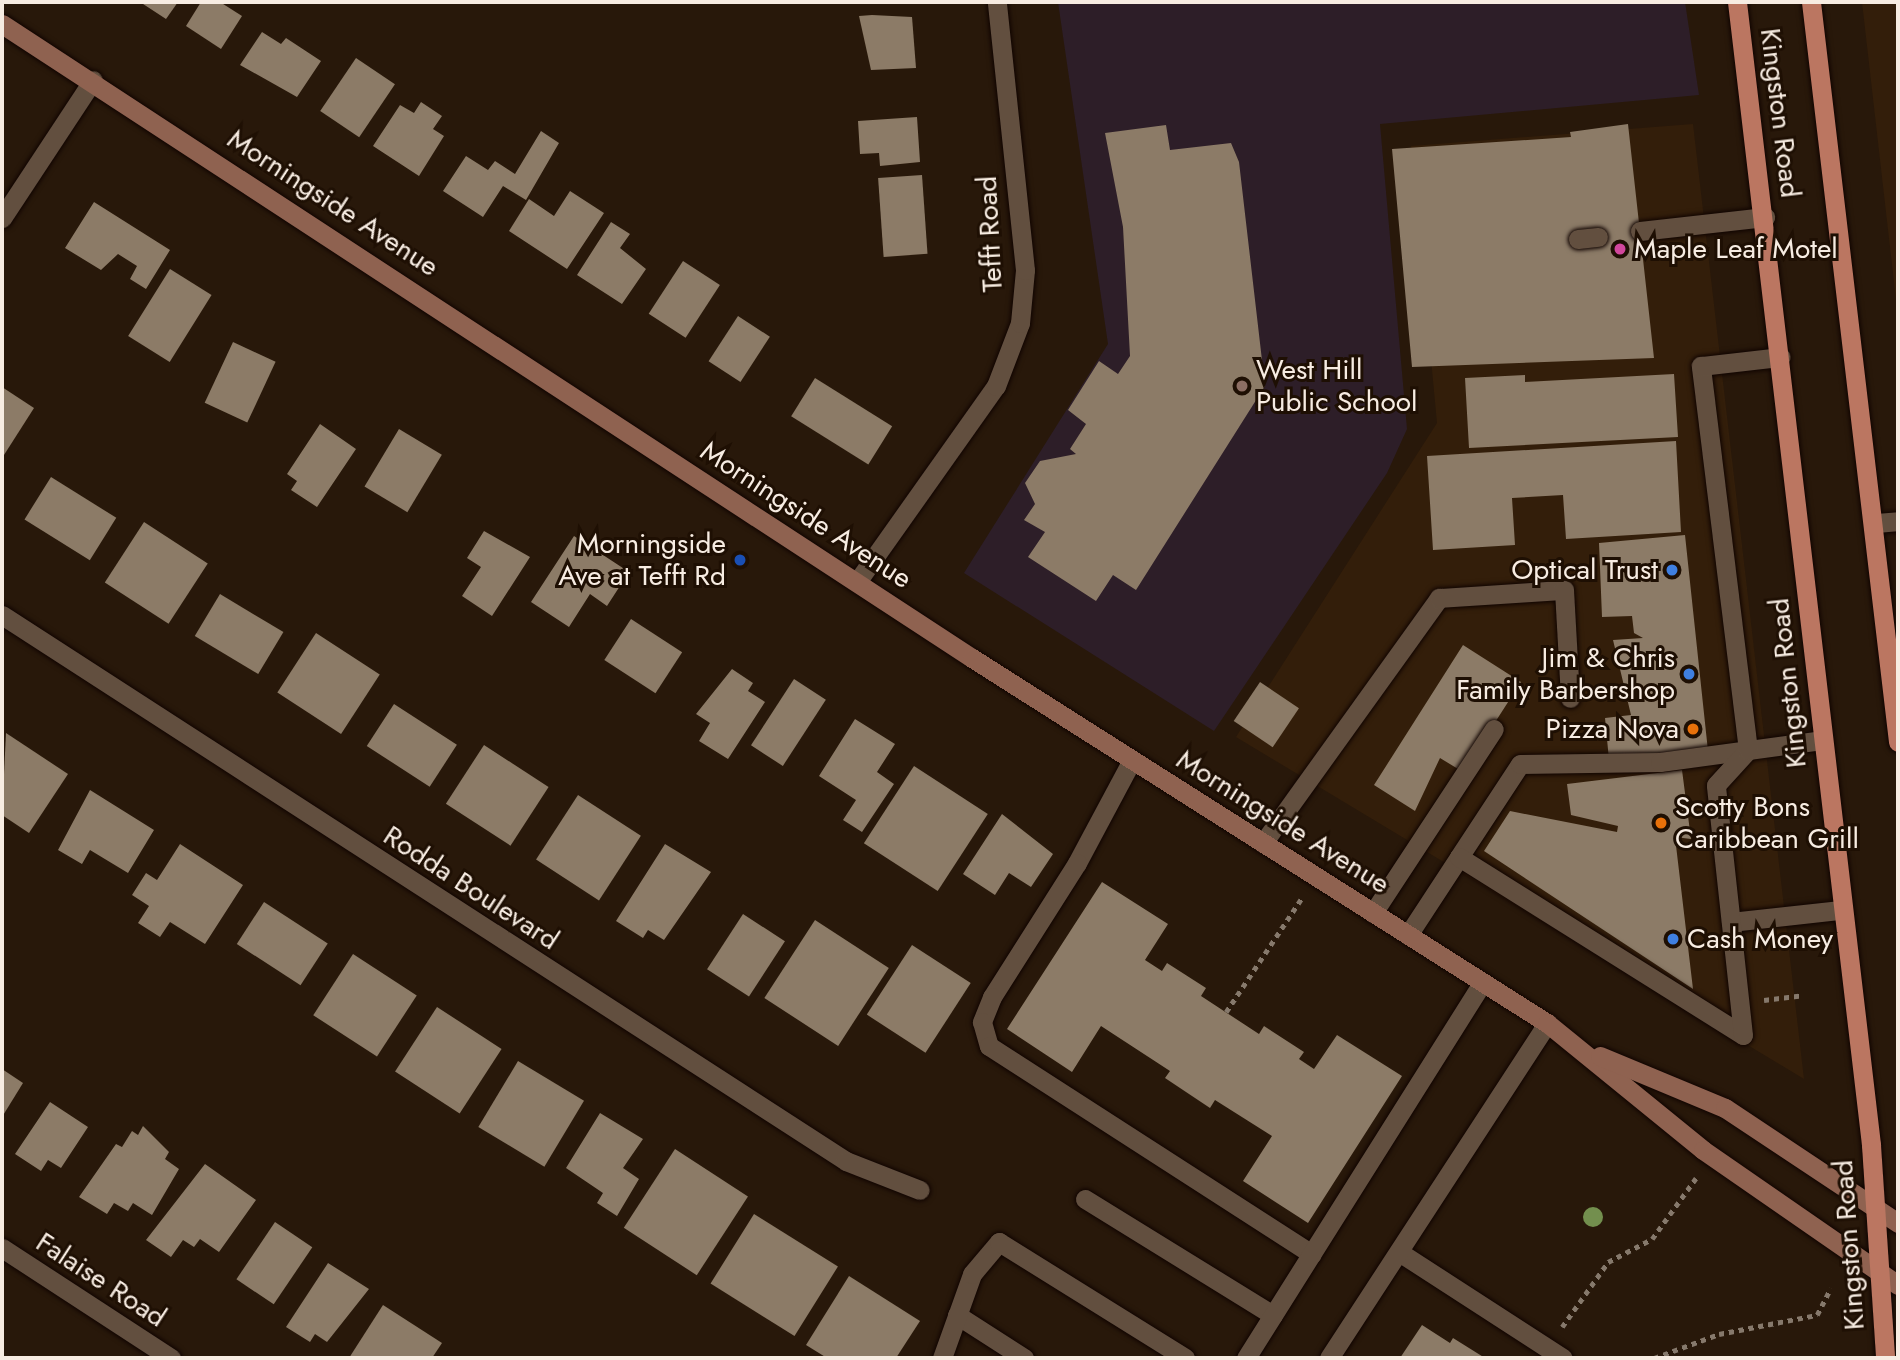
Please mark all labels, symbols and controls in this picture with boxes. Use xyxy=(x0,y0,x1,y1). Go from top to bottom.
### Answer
street label: Kingston Road xyxy=(1753,26,1807,200)
street label: Morningside Avenue xyxy=(221,122,445,284)
street label: Tefft Road xyxy=(970,175,1010,293)
place label: Maple Leaf Motel xyxy=(1634,232,1838,266)
marker: Maple Leaf Motel xyxy=(1612,241,1628,257)
place label: West Hill Public School xyxy=(1256,353,1417,419)
marker: West Hill Public School xyxy=(1234,378,1250,394)
street label: Morningside Avenue xyxy=(694,434,918,596)
place label: Morningside Ave at Tefft Rd xyxy=(558,527,726,593)
marker: Morningside Ave at Tefft Rd xyxy=(732,552,748,568)
place label: Optical Trust xyxy=(1511,553,1658,587)
marker: Optical Trust xyxy=(1664,562,1680,578)
street label: Kingston Road xyxy=(1762,596,1814,770)
place label: Jim & Chris Family Barbershop xyxy=(1456,641,1675,707)
marker: Jim & Chris Family Barbershop xyxy=(1681,666,1697,682)
place label: Pizza Nova xyxy=(1546,712,1679,746)
marker: Pizza Nova xyxy=(1685,721,1701,737)
street label: Morningside Avenue xyxy=(1170,743,1396,901)
place label: Scotty Bons Caribbean Grill xyxy=(1675,790,1859,856)
marker: Scotty Bons Caribbean Grill xyxy=(1653,815,1669,831)
street label: Rodda Boulevard xyxy=(377,819,565,957)
place label: Cash Money xyxy=(1687,922,1833,956)
marker: Cash Money xyxy=(1665,931,1681,947)
street label: Kingston Road xyxy=(1826,1159,1872,1331)
street label: Falaise Road xyxy=(30,1226,172,1334)

